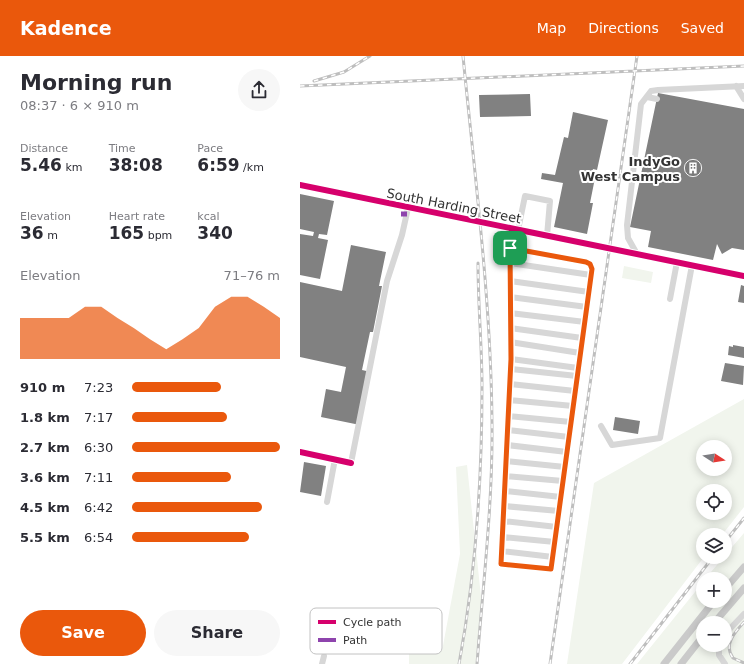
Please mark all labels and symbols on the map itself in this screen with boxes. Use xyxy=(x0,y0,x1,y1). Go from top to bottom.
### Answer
place label: IndyGo West Campus xyxy=(581,154,680,184)
building icon: IndyGo West Campus xyxy=(683,158,703,178)
street label: South Harding Street xyxy=(385,186,523,226)
pin xyxy=(493,231,527,265)
north arrow xyxy=(696,440,732,476)
legend xyxy=(310,608,442,654)
text: Cycle path xyxy=(343,616,402,629)
text: Path xyxy=(343,634,367,647)

